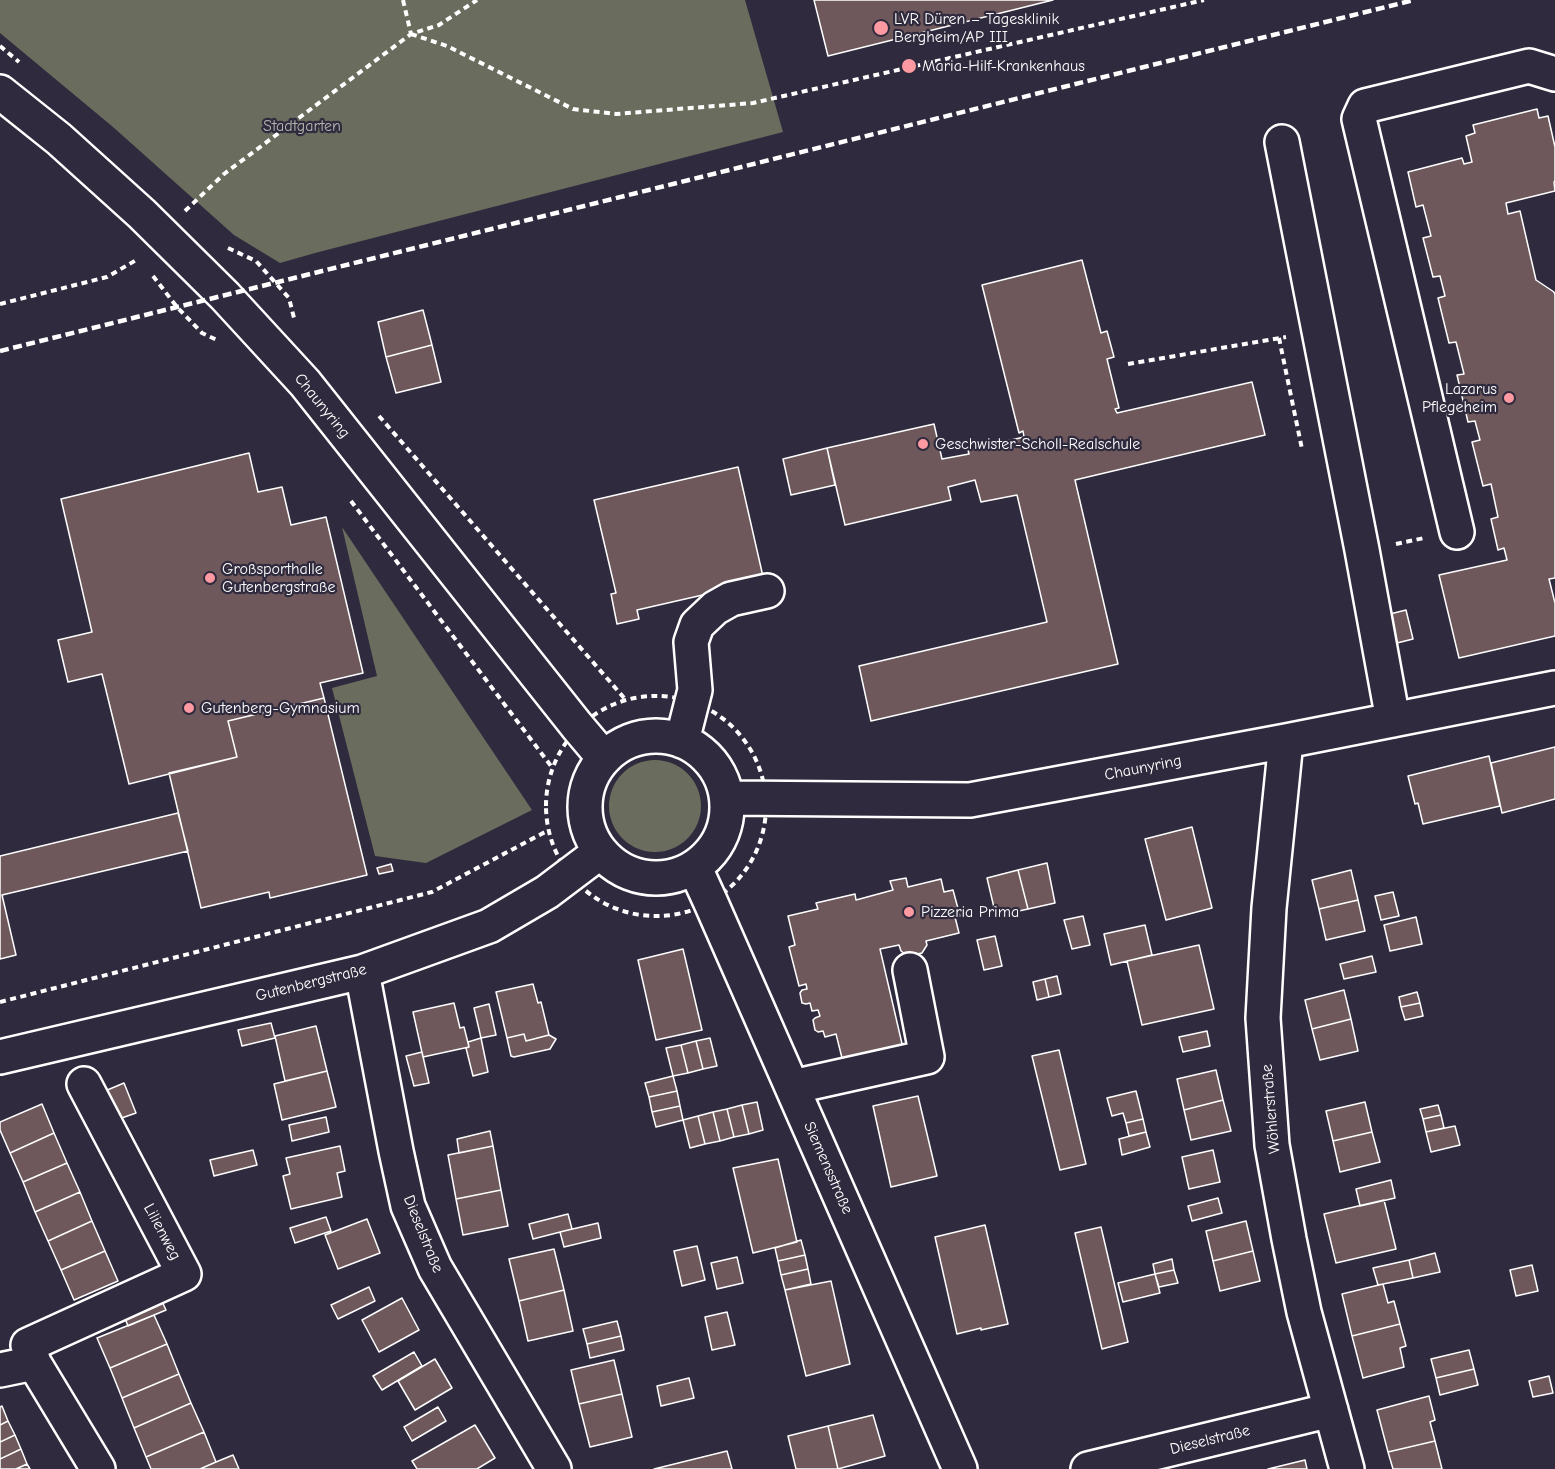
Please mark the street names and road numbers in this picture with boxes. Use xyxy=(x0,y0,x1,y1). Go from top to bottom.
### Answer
street label: Chaunyring xyxy=(290,370,354,442)
street label: Chaunyring xyxy=(1103,751,1183,785)
street label: Gutenbergstraße xyxy=(254,960,368,1006)
street label: Wöhlerstraße xyxy=(1258,1063,1284,1155)
street label: Siemensstraße xyxy=(799,1119,857,1217)
street label: Dieselstraße xyxy=(399,1192,447,1276)
street label: Lilienweg xyxy=(139,1200,185,1264)
street label: Dieselstraße xyxy=(1168,1421,1252,1459)

